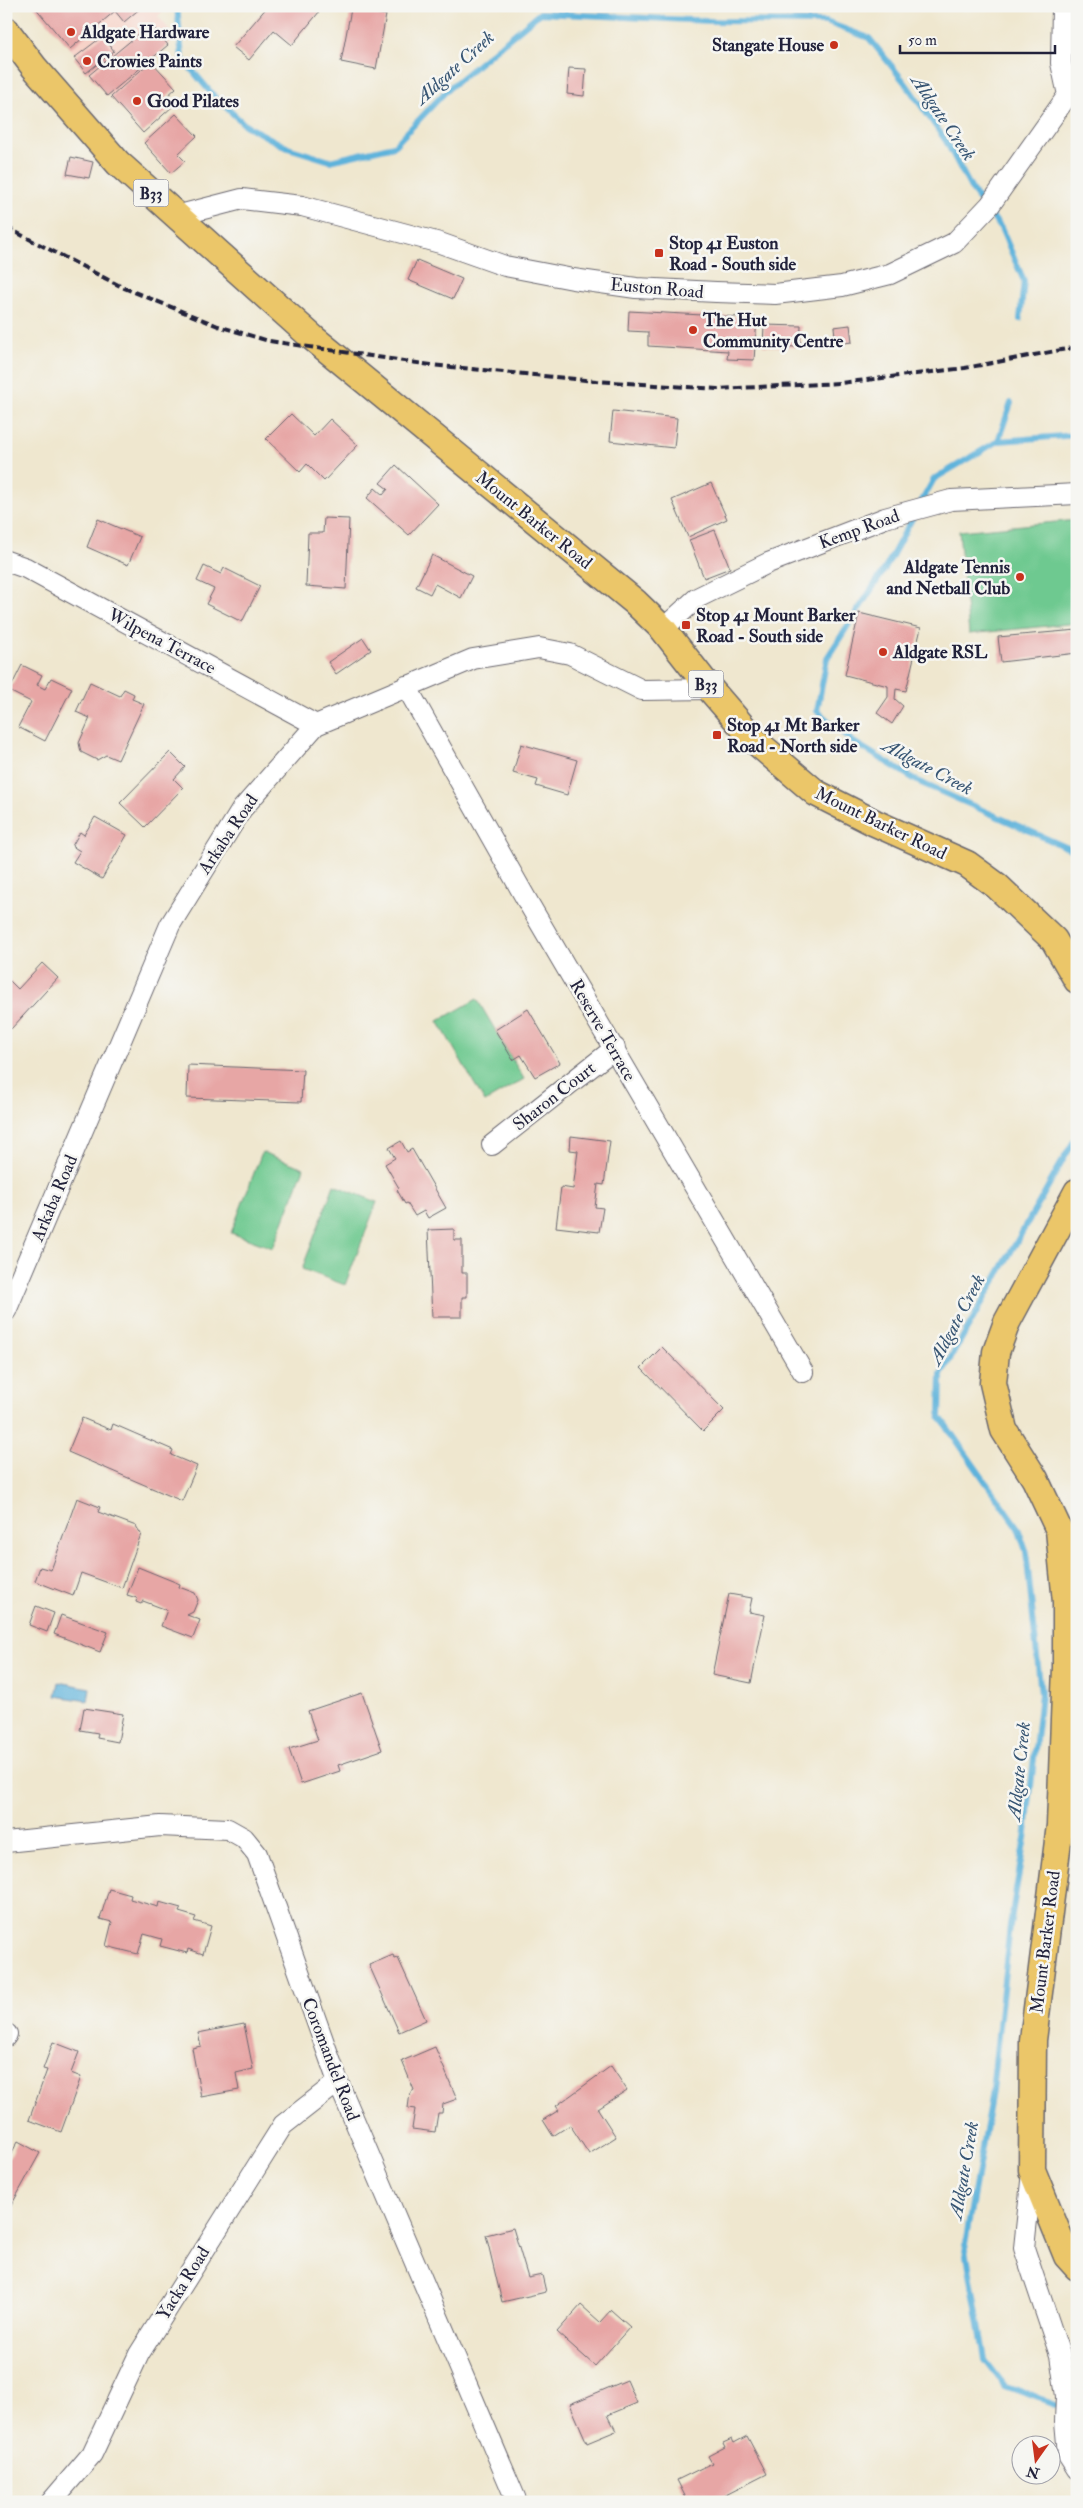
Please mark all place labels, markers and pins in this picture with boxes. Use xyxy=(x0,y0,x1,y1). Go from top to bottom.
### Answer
place label: Aldgate Hardware xyxy=(80,21,210,44)
marker: Aldgate Hardware xyxy=(65,26,77,38)
place label: Stangate House xyxy=(712,34,824,57)
marker: Stangate House xyxy=(828,39,840,51)
place label: Crowies Paints xyxy=(97,50,202,73)
marker: Crowies Paints xyxy=(81,55,93,67)
place label: Good Pilates xyxy=(147,90,239,113)
marker: Good Pilates xyxy=(131,95,143,107)
place label: Stop 41 Euston Road - South side xyxy=(669,232,797,276)
marker: Stop 41 Euston Road - South side xyxy=(653,247,665,259)
place label: The Hut Community Centre xyxy=(702,309,844,353)
marker: The Hut Community Centre xyxy=(687,324,699,336)
place label: Aldgate Tennis and Netball Club xyxy=(887,556,1010,600)
marker: Aldgate Tennis and Netball Club xyxy=(1014,571,1026,583)
place label: Stop 41 Mount Barker Road - South side xyxy=(696,604,856,648)
marker: Stop 41 Mount Barker Road - South side xyxy=(680,619,692,631)
place label: Aldgate RSL xyxy=(892,641,988,664)
marker: Aldgate RSL xyxy=(877,646,889,658)
place label: Stop 41 Mt Barker Road - North side xyxy=(727,714,860,758)
marker: Stop 41 Mt Barker Road - North side xyxy=(711,729,723,741)

